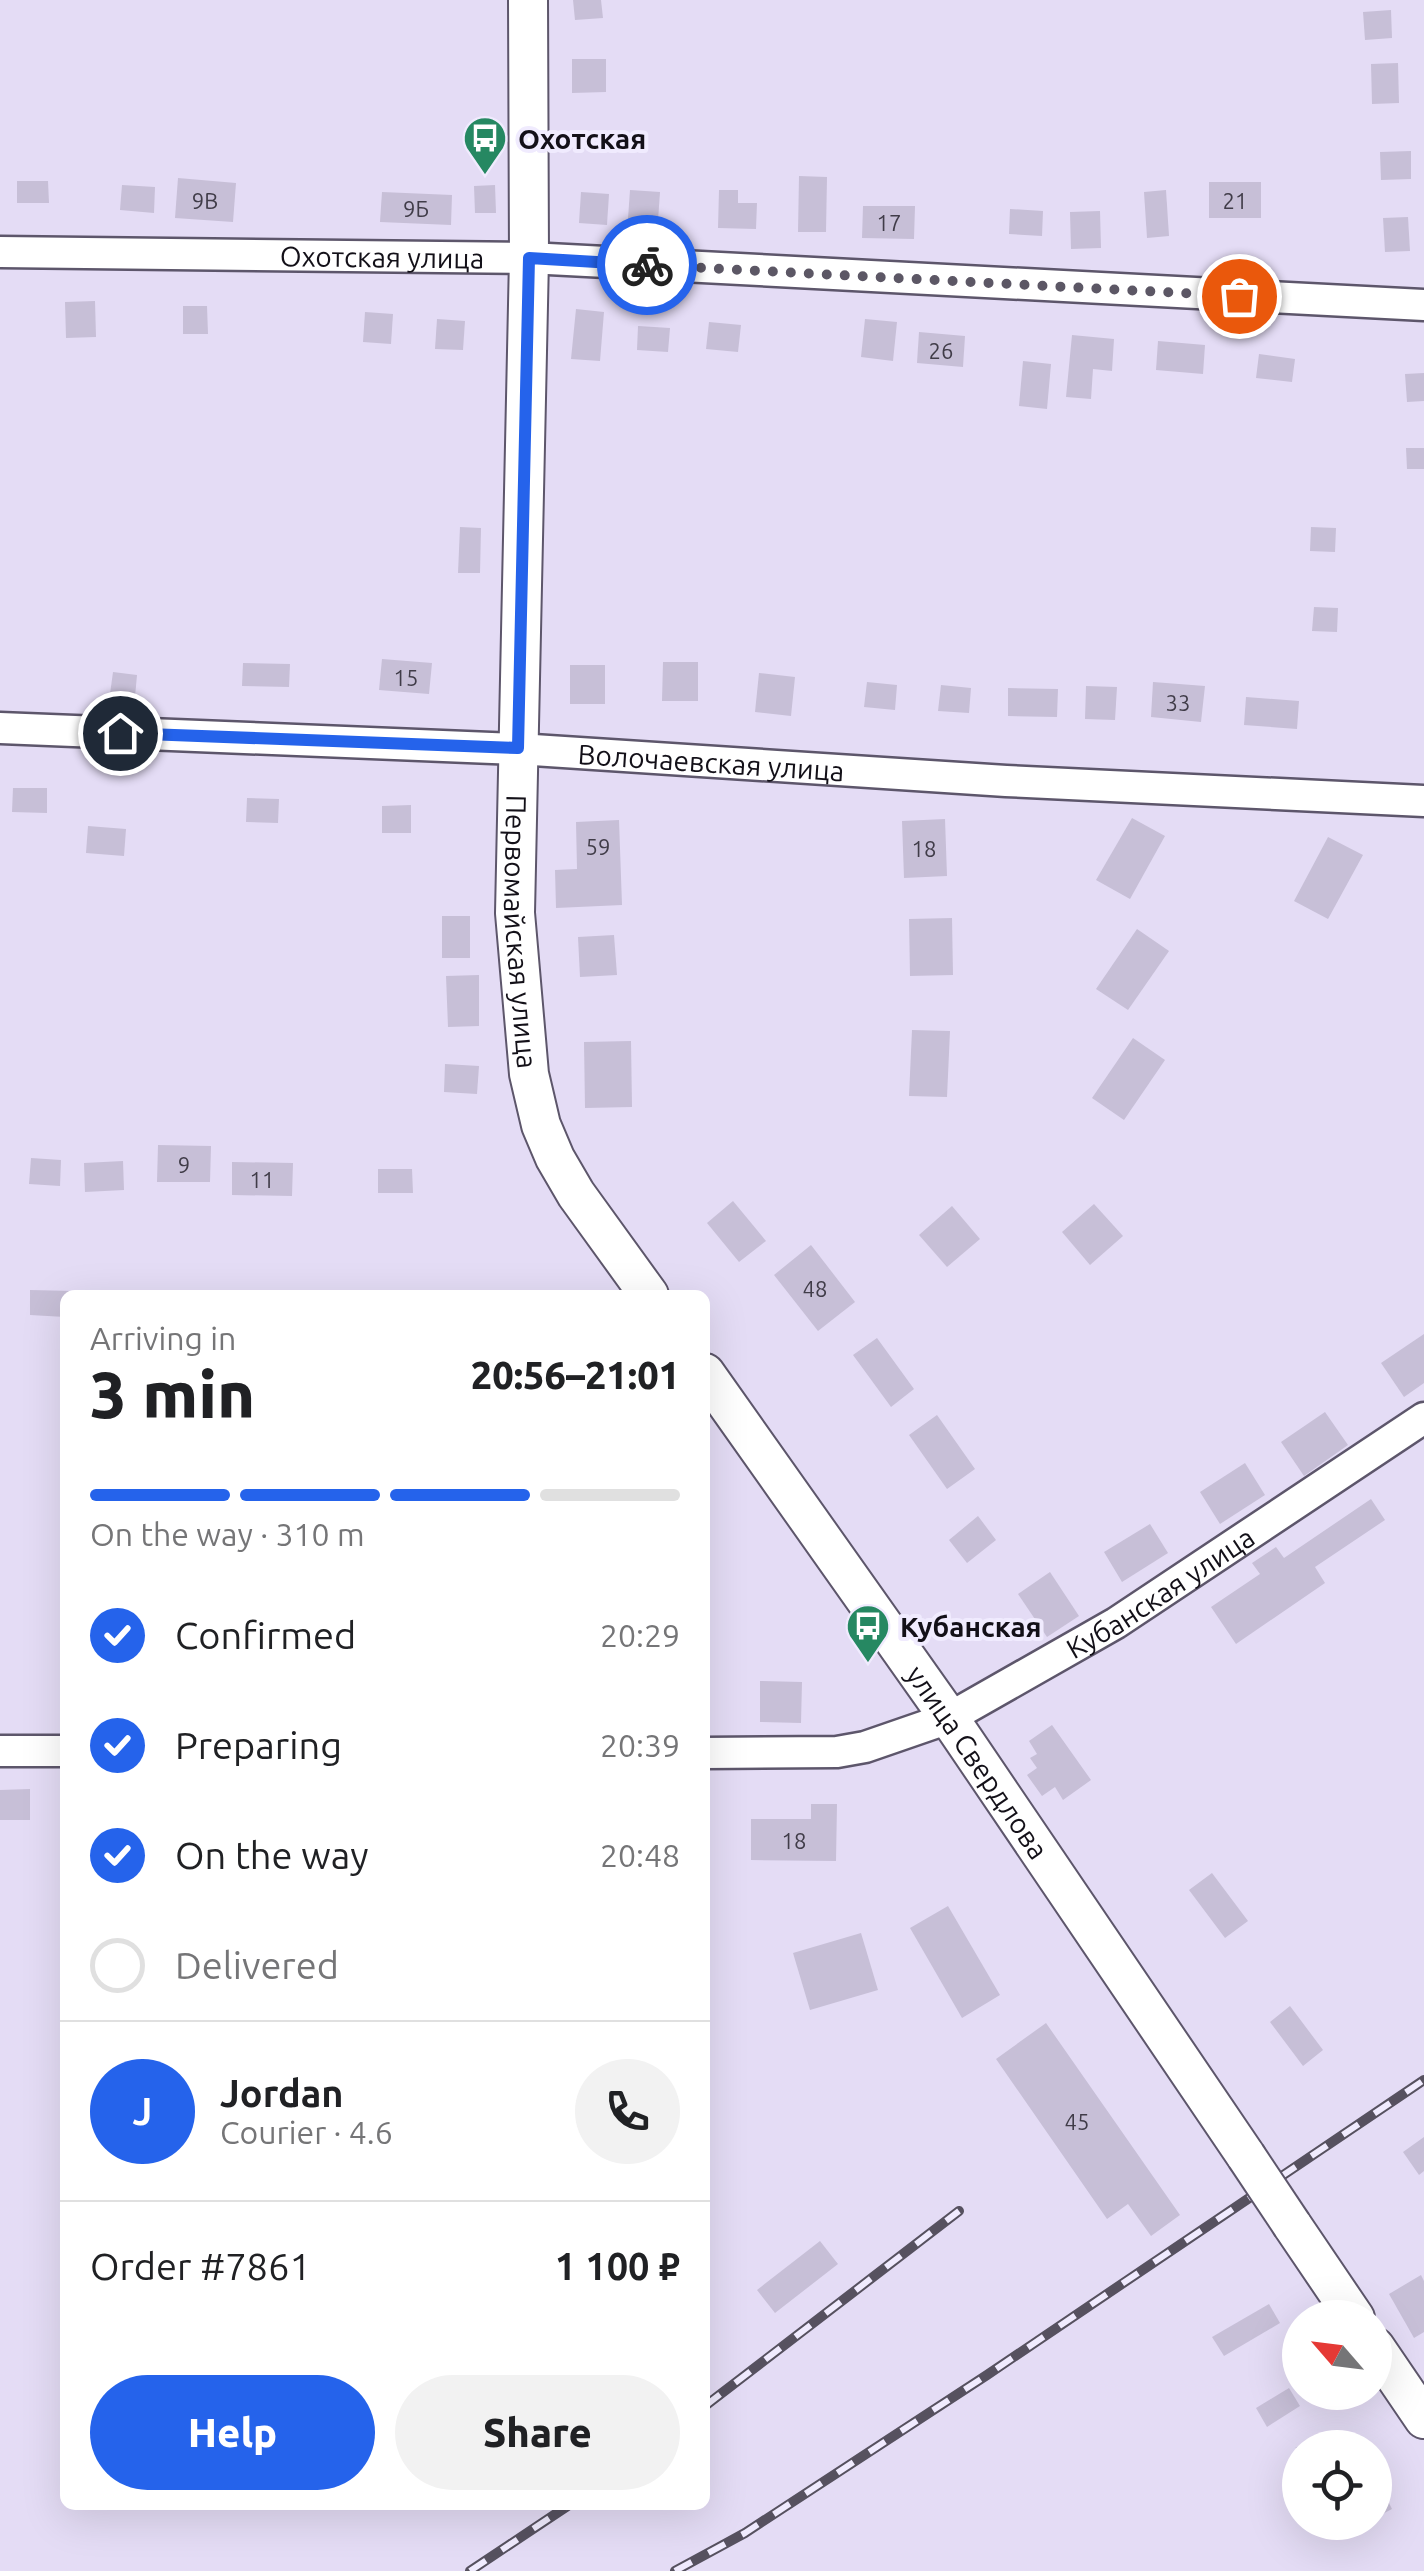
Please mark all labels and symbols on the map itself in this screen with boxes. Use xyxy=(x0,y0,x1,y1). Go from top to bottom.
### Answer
bus stop icon: Охотская xyxy=(462,115,508,176)
place label: Охотская xyxy=(518,123,646,154)
house number: 9В xyxy=(192,188,218,213)
house number: 21 xyxy=(1223,188,1247,213)
house number: 9Б xyxy=(403,196,429,221)
house number: 17 xyxy=(877,210,901,235)
courier xyxy=(597,215,697,315)
street label: Охотская улица xyxy=(280,240,484,273)
pin xyxy=(1197,254,1282,339)
house number: 26 xyxy=(929,338,953,363)
house number: 15 xyxy=(394,665,418,690)
house number: 33 xyxy=(1166,690,1190,715)
pin xyxy=(78,691,163,776)
street label: Волочаевская улица xyxy=(577,737,845,786)
street label: Первомайская улица xyxy=(500,794,544,1070)
house number: 59 xyxy=(586,834,610,859)
house number: 18 xyxy=(912,836,936,861)
house number: 9 xyxy=(178,1152,190,1177)
house number: 11 xyxy=(250,1167,274,1192)
house number: 48 xyxy=(803,1276,827,1301)
street label: Кубанская улица xyxy=(1061,1520,1259,1664)
bus stop icon: Кубанская xyxy=(845,1603,891,1664)
place label: Кубанская xyxy=(900,1611,1042,1642)
street label: улица Свердлова xyxy=(901,1659,1055,1864)
house number: 18 xyxy=(782,1828,806,1853)
house number: 45 xyxy=(1065,2109,1089,2134)
north arrow xyxy=(1282,2300,1392,2410)

